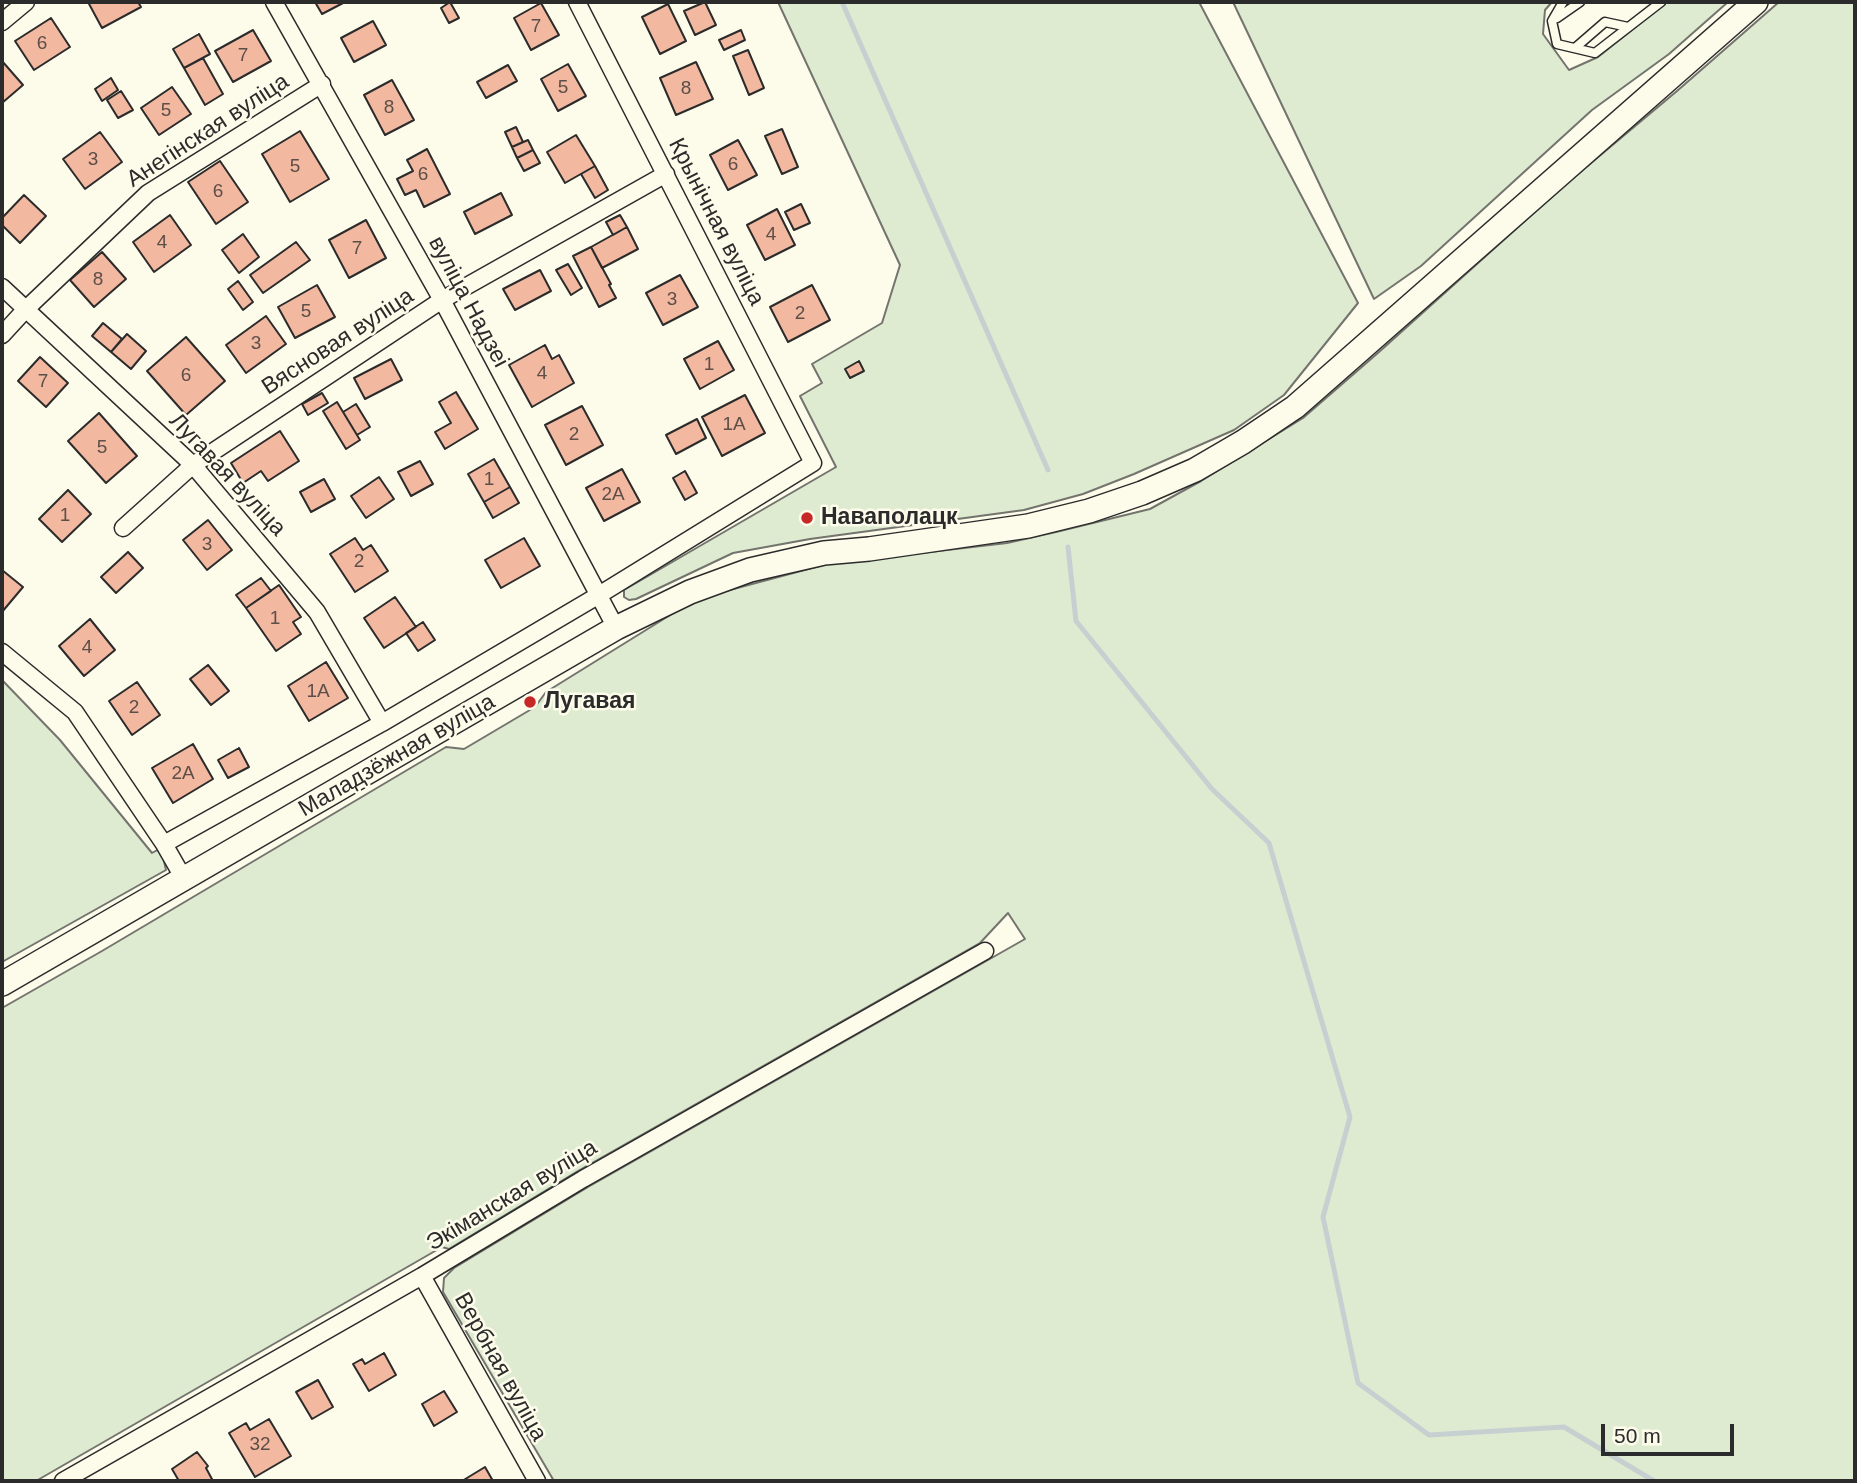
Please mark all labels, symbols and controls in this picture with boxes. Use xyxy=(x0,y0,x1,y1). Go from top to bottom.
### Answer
house number: 7 xyxy=(531,16,541,38)
house number: 6 xyxy=(37,33,47,55)
house number: 7 xyxy=(238,45,248,67)
street label: Анегінская вуліца xyxy=(122,68,294,194)
house number: 5 xyxy=(558,77,568,99)
house number: 8 xyxy=(681,78,691,100)
house number: 8 xyxy=(384,97,394,119)
house number: 5 xyxy=(161,100,171,122)
street label: Крынічная вуліца xyxy=(662,134,770,310)
house number: 3 xyxy=(88,149,98,171)
house number: 6 xyxy=(728,154,738,176)
house number: 5 xyxy=(290,156,300,178)
house number: 6 xyxy=(418,164,428,186)
house number: 6 xyxy=(213,181,223,203)
house number: 4 xyxy=(766,224,776,246)
house number: 4 xyxy=(157,232,167,254)
street label: вуліца Надзеі xyxy=(422,232,514,372)
house number: 7 xyxy=(352,238,362,260)
house number: 8 xyxy=(93,269,103,291)
street label: Вясновая вуліца xyxy=(257,283,419,401)
house number: 3 xyxy=(667,289,677,311)
house number: 5 xyxy=(301,301,311,323)
house number: 2 xyxy=(795,303,805,325)
house number: 3 xyxy=(251,333,261,355)
house number: 1 xyxy=(704,354,714,376)
house number: 4 xyxy=(537,363,547,385)
house number: 6 xyxy=(181,365,191,387)
house number: 7 xyxy=(38,371,48,393)
street label: Лугавая вуліца xyxy=(163,408,291,542)
house number: 1А xyxy=(722,414,746,436)
house number: 2 xyxy=(569,424,579,446)
house number: 5 xyxy=(97,437,107,459)
house number: 1 xyxy=(484,469,494,491)
house number: 2А xyxy=(601,484,625,506)
place label: Наваполацк xyxy=(821,504,957,532)
house number: 1 xyxy=(60,505,70,527)
marker: Наваполацк xyxy=(799,510,815,526)
house number: 3 xyxy=(202,534,212,556)
house number: 2 xyxy=(354,551,364,573)
house number: 1 xyxy=(270,608,280,630)
house number: 4 xyxy=(82,637,92,659)
house number: 1А xyxy=(306,681,330,703)
place label: Лугавая xyxy=(544,688,635,716)
street label: Маладзёжная вуліца xyxy=(294,689,500,823)
marker: Лугавая xyxy=(522,694,538,710)
house number: 2 xyxy=(129,697,139,719)
house number: 2А xyxy=(171,763,195,785)
street label: Экіманская вуліца xyxy=(422,1134,602,1258)
street label: Вербная вуліца xyxy=(448,1288,552,1446)
scale bar xyxy=(1605,1410,1738,1454)
text: 50 m xyxy=(1614,1424,1661,1447)
house number: 32 xyxy=(249,1434,271,1456)

